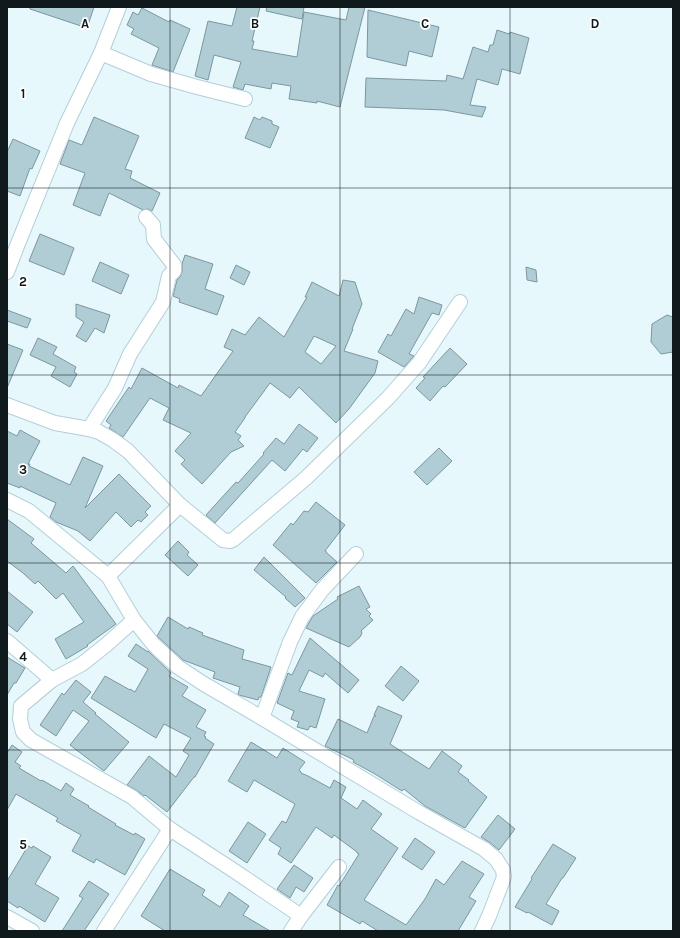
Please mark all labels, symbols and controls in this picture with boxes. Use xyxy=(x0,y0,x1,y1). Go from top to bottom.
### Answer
text: A xyxy=(81,16,89,31)
text: B xyxy=(251,16,259,31)
text: C xyxy=(421,16,429,31)
text: D xyxy=(591,16,600,31)
text: 1 xyxy=(21,86,25,101)
text: 2 xyxy=(19,274,27,289)
text: 3 xyxy=(19,462,27,477)
text: 4 xyxy=(19,649,27,664)
text: 5 xyxy=(19,837,27,852)

